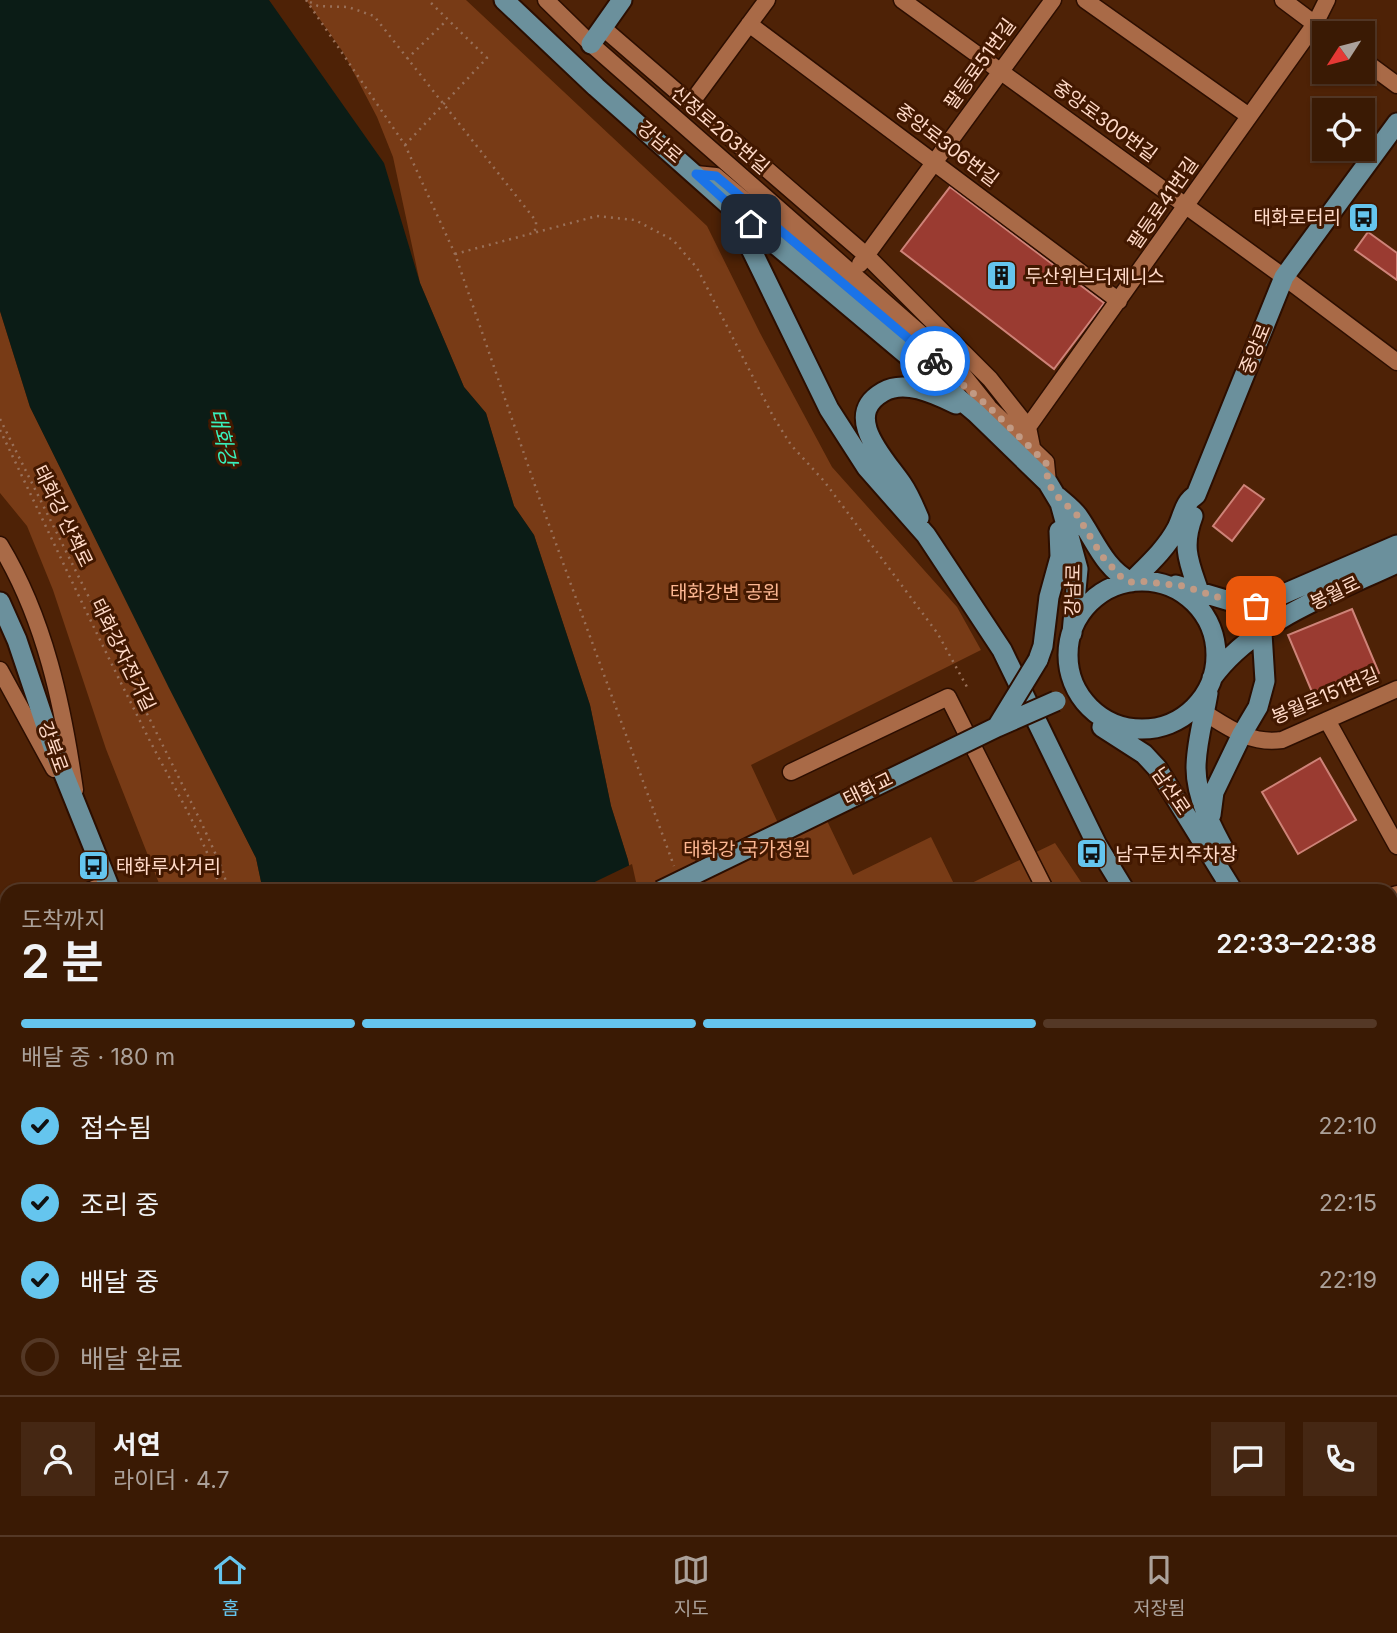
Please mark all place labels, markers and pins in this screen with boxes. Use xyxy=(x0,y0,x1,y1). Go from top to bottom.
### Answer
pin xyxy=(721,194,781,254)
bus stop icon: 태화로터리 xyxy=(1347,200,1381,234)
place label: 태화로터리 xyxy=(1254,206,1341,229)
building icon: 두산위브더제니스 xyxy=(985,259,1019,293)
place label: 두산위브더제니스 xyxy=(1025,265,1165,288)
pin xyxy=(1226,576,1286,636)
bus stop icon: 남구둔치주차장 xyxy=(1075,837,1109,871)
place label: 남구둔치주차장 xyxy=(1115,843,1237,866)
bus stop icon: 태화루사거리 xyxy=(76,849,110,883)
place label: 태화루사거리 xyxy=(116,855,221,878)

